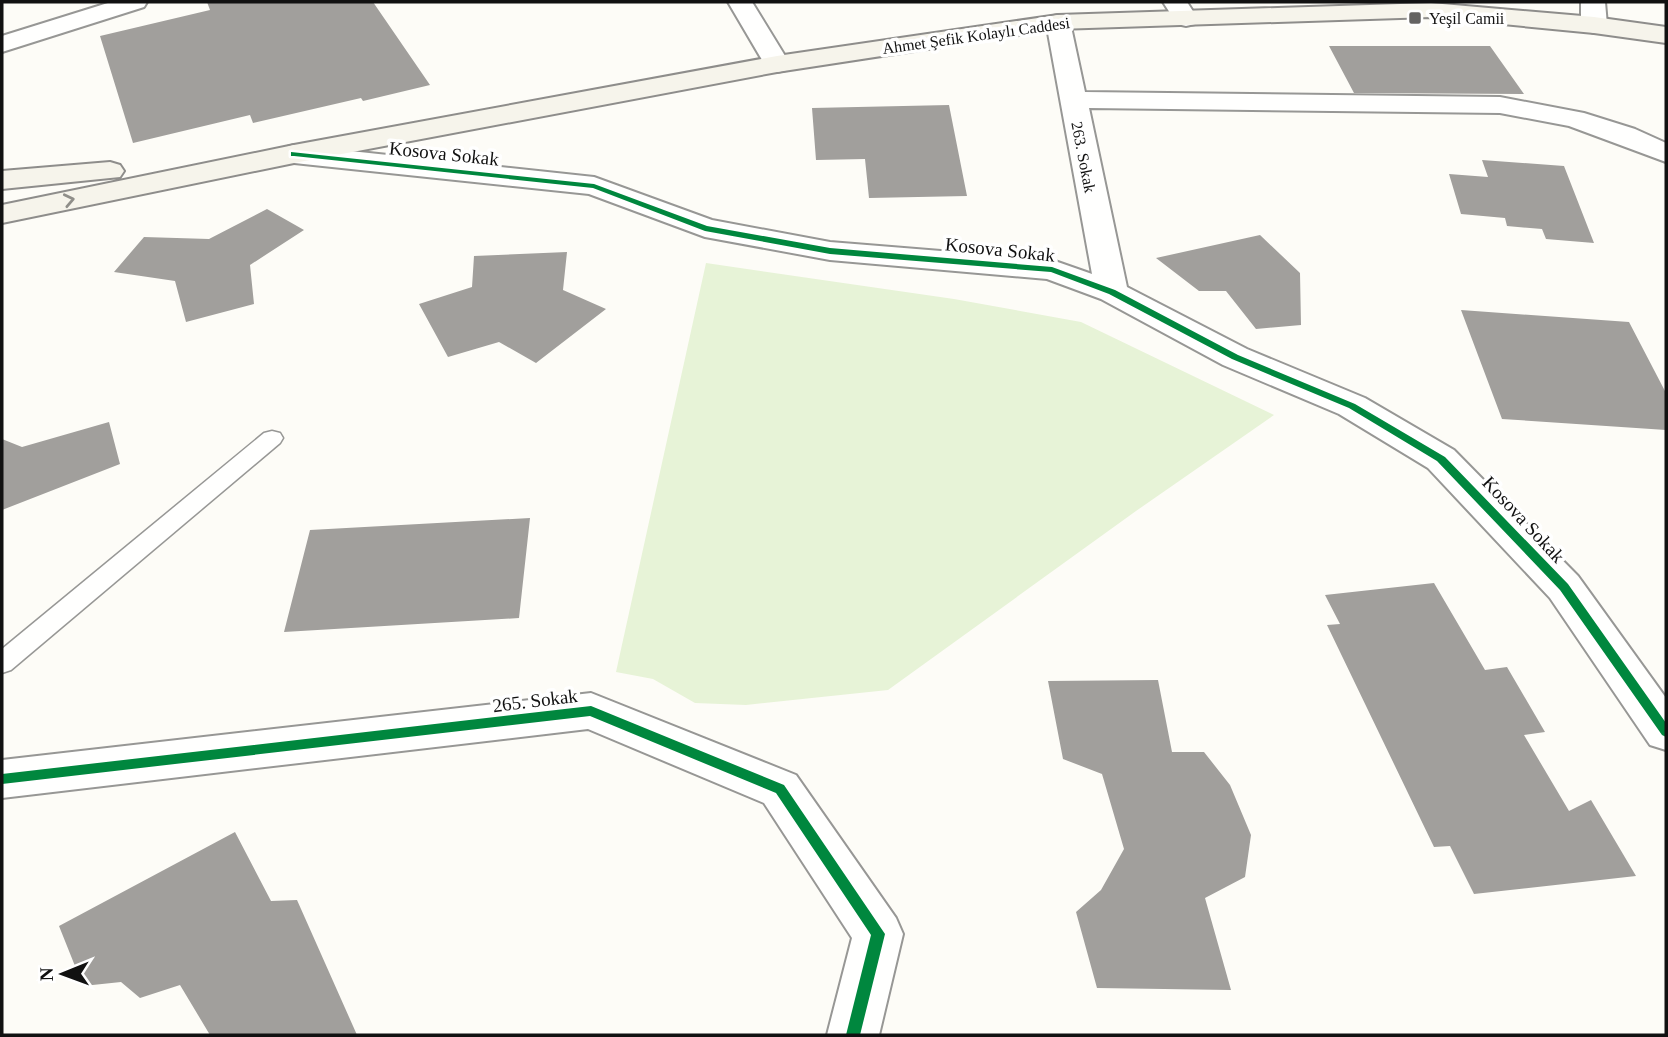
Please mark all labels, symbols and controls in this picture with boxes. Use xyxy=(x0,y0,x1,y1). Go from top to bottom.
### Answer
marker: Yeşil Camii xyxy=(1407,10,1423,26)
place label: Yeşil Camii xyxy=(1429,10,1505,28)
street label: Ahmet Şefik Kolaylı Caddesi xyxy=(881,14,1071,58)
street label: 263. Sokak xyxy=(1068,120,1099,194)
street label: Kosova Sokak xyxy=(388,137,500,170)
one-way arrow xyxy=(63,194,75,209)
street label: Kosova Sokak xyxy=(944,233,1056,266)
street label: Kosova Sokak xyxy=(1478,472,1569,567)
street label: 265. Sokak xyxy=(491,685,579,716)
north arrow xyxy=(28,939,98,1009)
text: N xyxy=(36,967,57,981)

